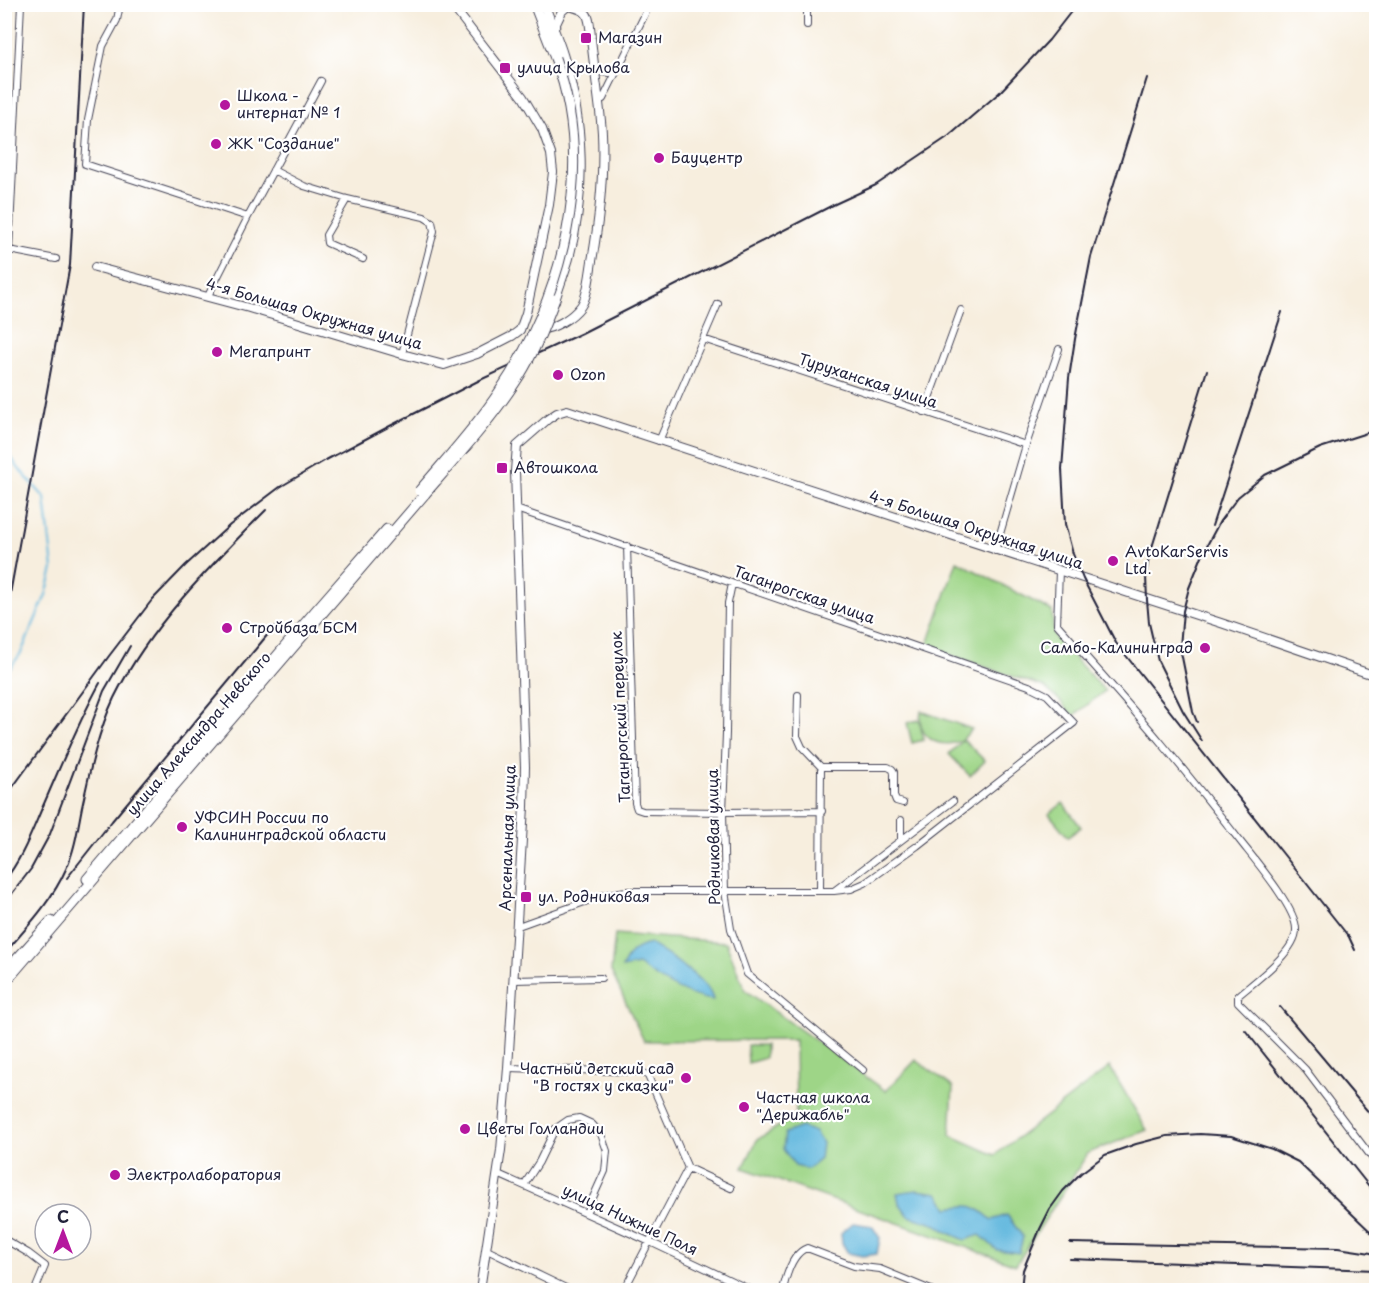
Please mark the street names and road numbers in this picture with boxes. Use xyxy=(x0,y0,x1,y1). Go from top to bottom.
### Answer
street label: 4-я Большая Окружная улица xyxy=(204,271,426,355)
street label: Туруханская улица xyxy=(796,346,941,413)
street label: 4-я Большая Окружная улица xyxy=(866,483,1087,574)
street label: Таганрогская улица xyxy=(731,559,879,629)
street label: Таганрогский переулок xyxy=(604,631,635,803)
street label: улица Александра Невского xyxy=(120,646,276,820)
street label: Арсенальная улица xyxy=(492,764,521,911)
street label: Родниковая улица xyxy=(700,768,725,905)
street label: улица Нижние Поля xyxy=(559,1177,702,1260)

